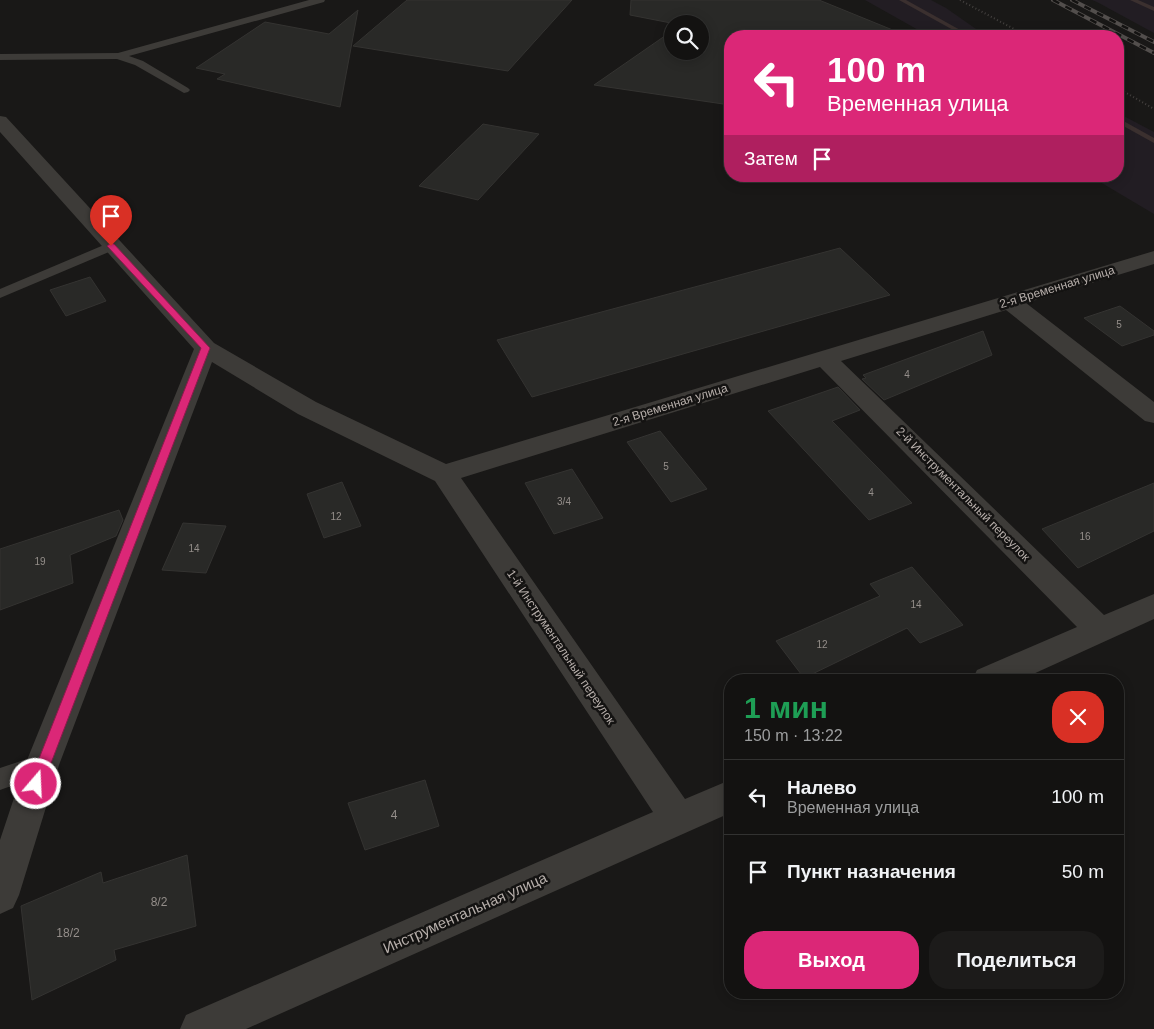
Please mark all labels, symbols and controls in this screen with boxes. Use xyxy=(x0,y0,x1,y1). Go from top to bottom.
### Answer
map controls xyxy=(664,15,709,60)
button: search xyxy=(664,15,709,60)
icon: left xyxy=(744,50,809,115)
text: 100 m xyxy=(827,50,926,89)
text: Временная улица xyxy=(827,91,1009,116)
icon: arrive xyxy=(808,145,836,173)
text: Затем xyxy=(744,148,798,169)
pin xyxy=(90,195,132,246)
icon: arrive xyxy=(97,202,125,230)
street label: 2-я Временная улица xyxy=(998,263,1117,311)
house number: 5 xyxy=(1116,319,1122,330)
house number: 4 xyxy=(904,369,910,380)
street label: 2-я Временная улица xyxy=(611,381,730,429)
street label: 2-й Инструментальный переулок xyxy=(893,424,1033,564)
house number: 5 xyxy=(663,461,669,472)
house number: 4 xyxy=(868,487,874,498)
house number: 3/4 xyxy=(557,496,571,507)
house number: 12 xyxy=(330,511,342,522)
house number: 16 xyxy=(1079,531,1091,542)
house number: 14 xyxy=(188,543,200,554)
house number: 19 xyxy=(34,556,46,567)
street label: 1-й Инструментальный переулок xyxy=(504,567,618,727)
house number: 14 xyxy=(910,599,922,610)
house number: 12 xyxy=(816,639,828,650)
text: 1 мин xyxy=(744,691,828,724)
button: close xyxy=(1052,691,1104,743)
text: 150 m · 13:22 xyxy=(744,727,843,744)
position arrow xyxy=(9,757,61,809)
text: Налево xyxy=(787,777,857,798)
icon: left xyxy=(744,783,772,811)
text: 100 m xyxy=(1051,786,1104,807)
text: Временная улица xyxy=(787,799,919,816)
house number: 4 xyxy=(391,808,398,822)
icon: arrive xyxy=(744,858,772,886)
text: Пункт назначения xyxy=(787,861,956,882)
text: 50 m xyxy=(1062,861,1104,882)
street label: Инструментальная улица xyxy=(380,868,550,956)
house number: 8/2 xyxy=(151,895,168,909)
house number: 18/2 xyxy=(56,926,80,940)
button: Выход xyxy=(744,931,919,989)
button: Поделиться xyxy=(929,931,1104,989)

